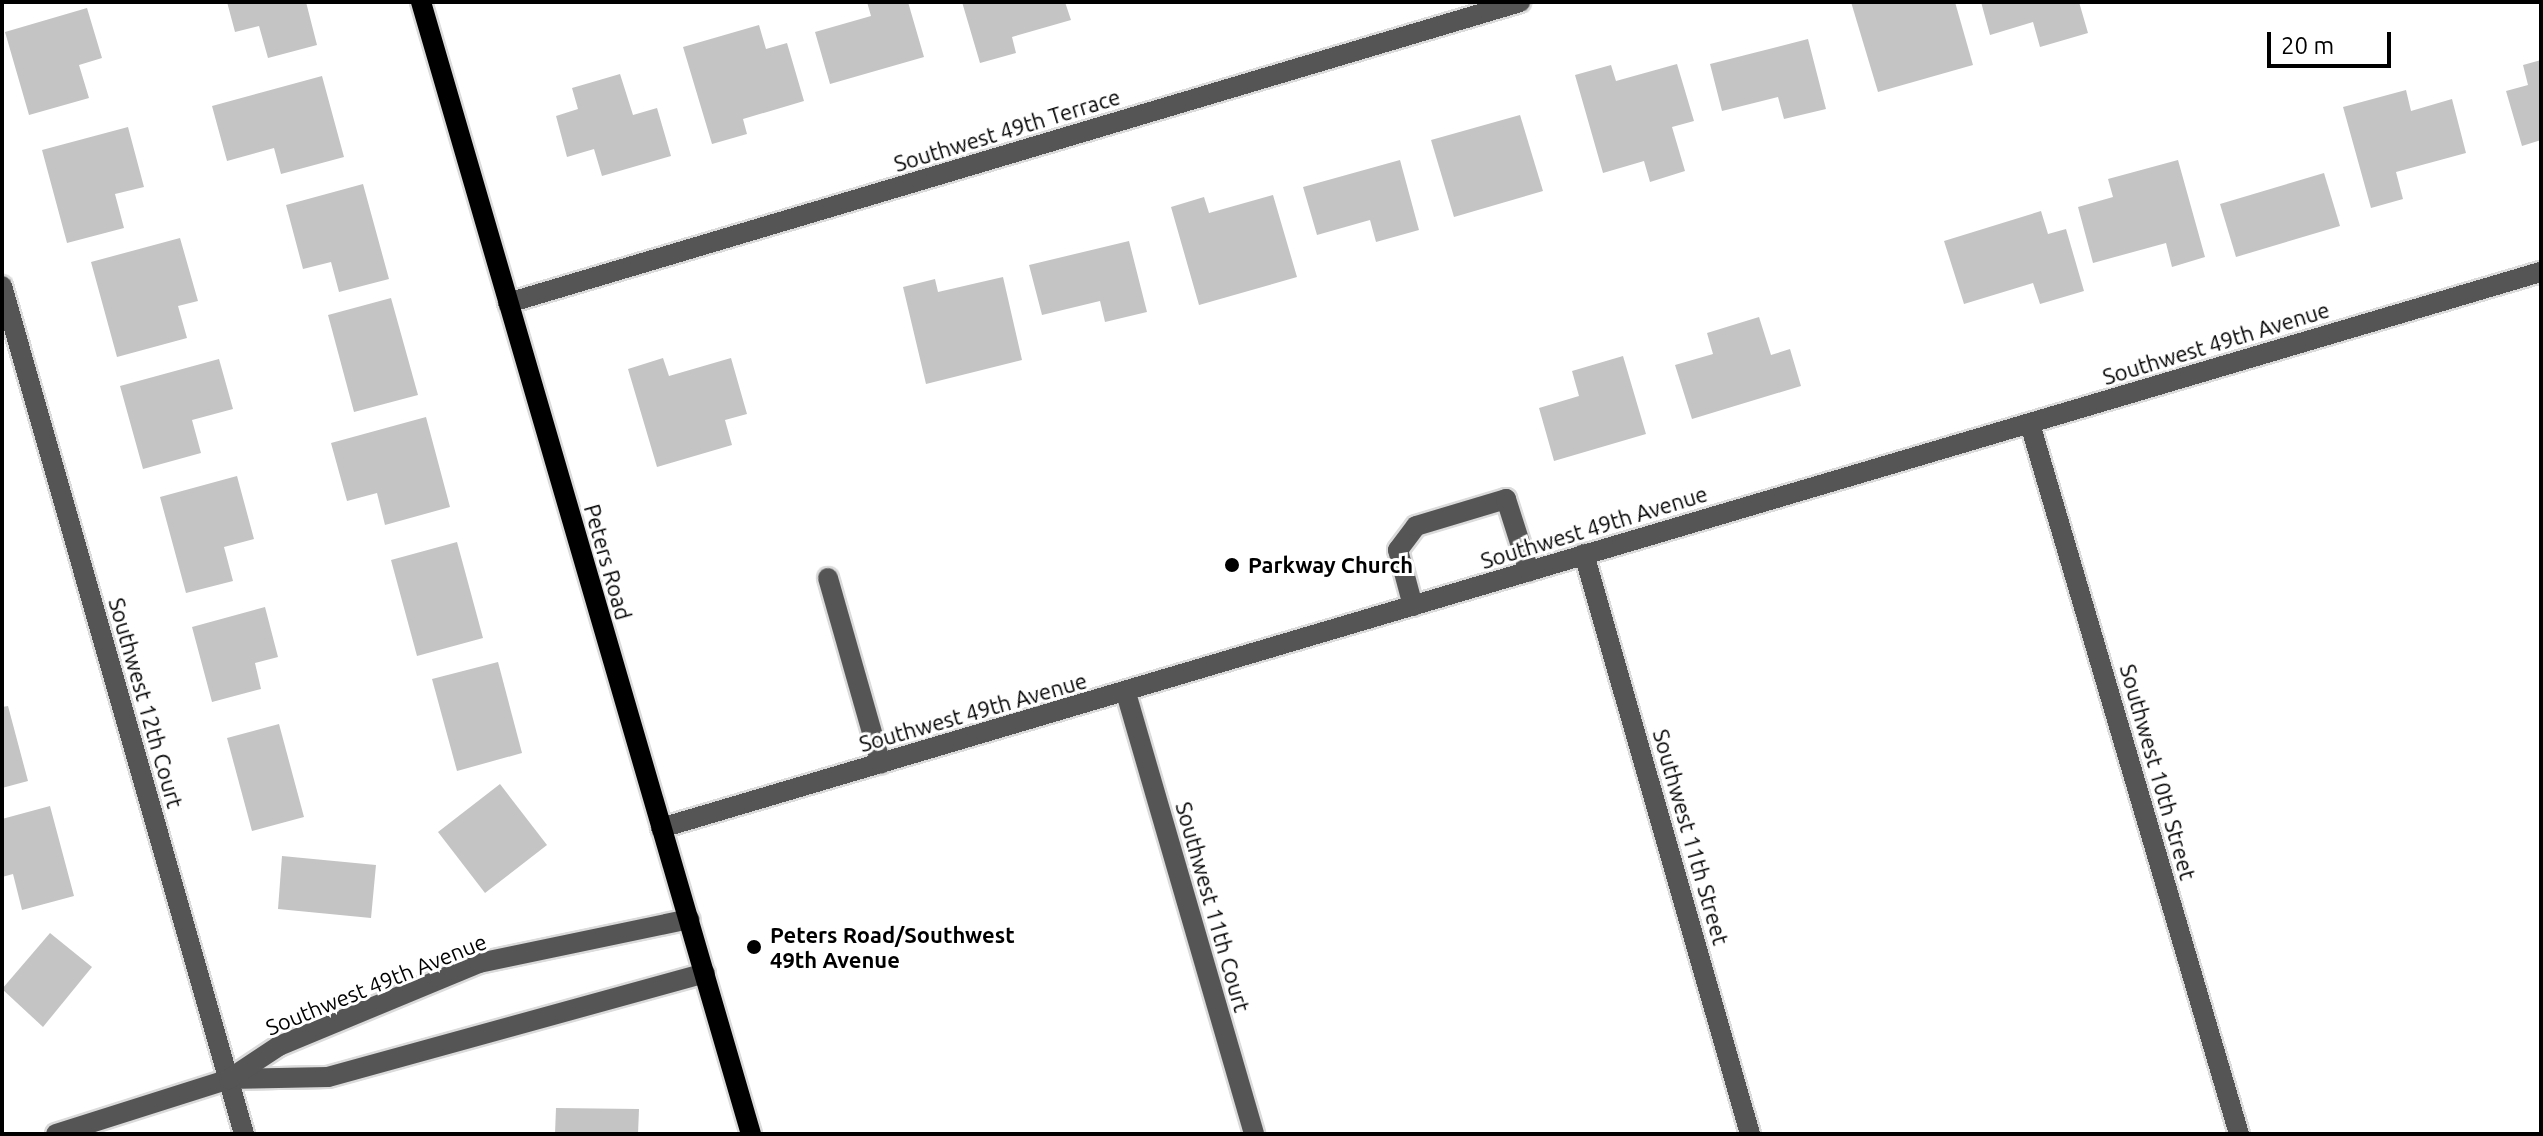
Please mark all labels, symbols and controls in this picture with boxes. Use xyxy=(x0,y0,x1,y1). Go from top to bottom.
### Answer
scale bar xyxy=(2271,16,2395,66)
text: 20 m xyxy=(2281,32,2334,59)
street label: Southwest 49th Terrace xyxy=(891,83,1123,177)
street label: Southwest 49th Avenue xyxy=(2099,296,2333,390)
street label: Southwest 49th Avenue xyxy=(1477,480,1711,574)
street label: Peters Road xyxy=(579,501,637,623)
place label: Parkway Church xyxy=(1248,552,1413,578)
marker: Parkway Church xyxy=(1223,556,1241,574)
street label: Southwest 12th Court xyxy=(103,595,189,811)
street label: Southwest 10th Street xyxy=(2115,661,2201,883)
street label: Southwest 49th Avenue xyxy=(856,667,1090,757)
street label: Southwest 11th Street xyxy=(1648,726,1734,948)
street label: Southwest 11th Court xyxy=(1170,799,1256,1015)
place label: Peters Road/Southwest 49th Avenue xyxy=(770,921,1015,972)
street label: Southwest 49th Avenue xyxy=(262,928,490,1040)
marker: Peters Road/Southwest 49th Avenue xyxy=(745,938,763,956)

